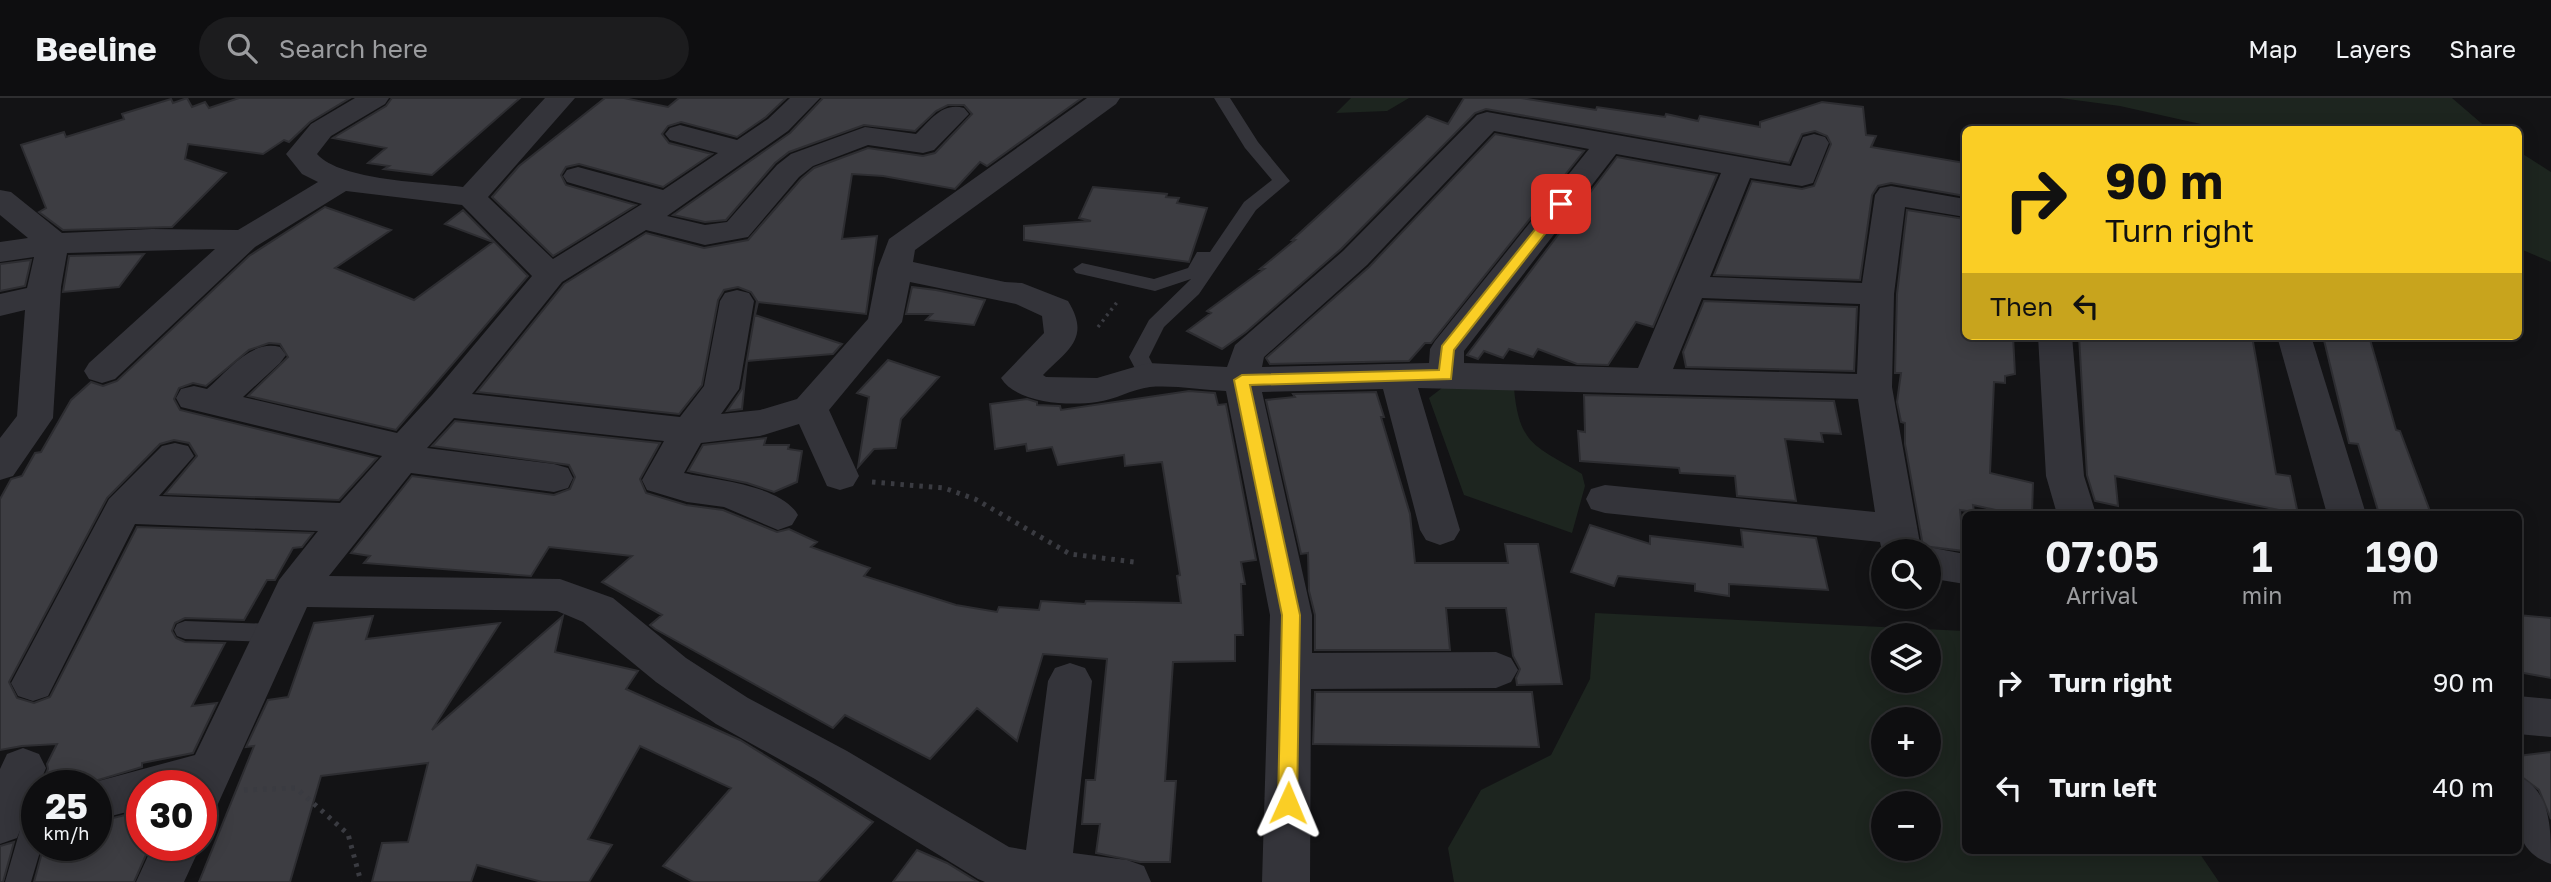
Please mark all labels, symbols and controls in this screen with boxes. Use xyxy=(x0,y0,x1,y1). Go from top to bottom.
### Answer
search box xyxy=(199,17,689,80)
text: Beeline xyxy=(35,29,157,68)
icon: search xyxy=(223,29,261,67)
text: Search here xyxy=(279,33,428,64)
text: Map xyxy=(2248,34,2297,63)
text: Layers xyxy=(2335,34,2411,63)
text: Share xyxy=(2449,34,2516,63)
text: 90 m xyxy=(2105,151,2223,210)
icon: right xyxy=(1990,154,2081,245)
pin xyxy=(1531,174,1591,234)
icon: arrive xyxy=(1542,185,1580,223)
text: Turn right xyxy=(2105,211,2254,249)
icon: left xyxy=(2067,287,2105,325)
text: Then xyxy=(1990,291,2053,322)
text: 07:05 xyxy=(2045,531,2159,581)
text: 1 xyxy=(2252,531,2273,581)
text: 190 xyxy=(2365,531,2439,581)
map controls xyxy=(1871,539,1941,861)
button: search xyxy=(1871,539,1941,609)
text: Arrival xyxy=(2066,581,2138,609)
text: min xyxy=(2242,581,2283,609)
text: m xyxy=(2392,581,2412,609)
button: layers xyxy=(1871,623,1941,693)
icon: right xyxy=(1990,664,2028,702)
text: Turn right xyxy=(2049,667,2172,698)
text: 90 m xyxy=(2433,667,2494,698)
button: + xyxy=(1871,707,1941,777)
position arrow xyxy=(1251,766,1325,840)
icon: left xyxy=(1990,769,2028,807)
speed limit sign: 30 xyxy=(126,770,217,861)
text: Turn left xyxy=(2049,772,2157,803)
text: 40 m xyxy=(2433,772,2494,803)
text: 25 xyxy=(45,785,88,827)
button: − xyxy=(1871,791,1941,861)
text: km/h xyxy=(44,822,89,844)

